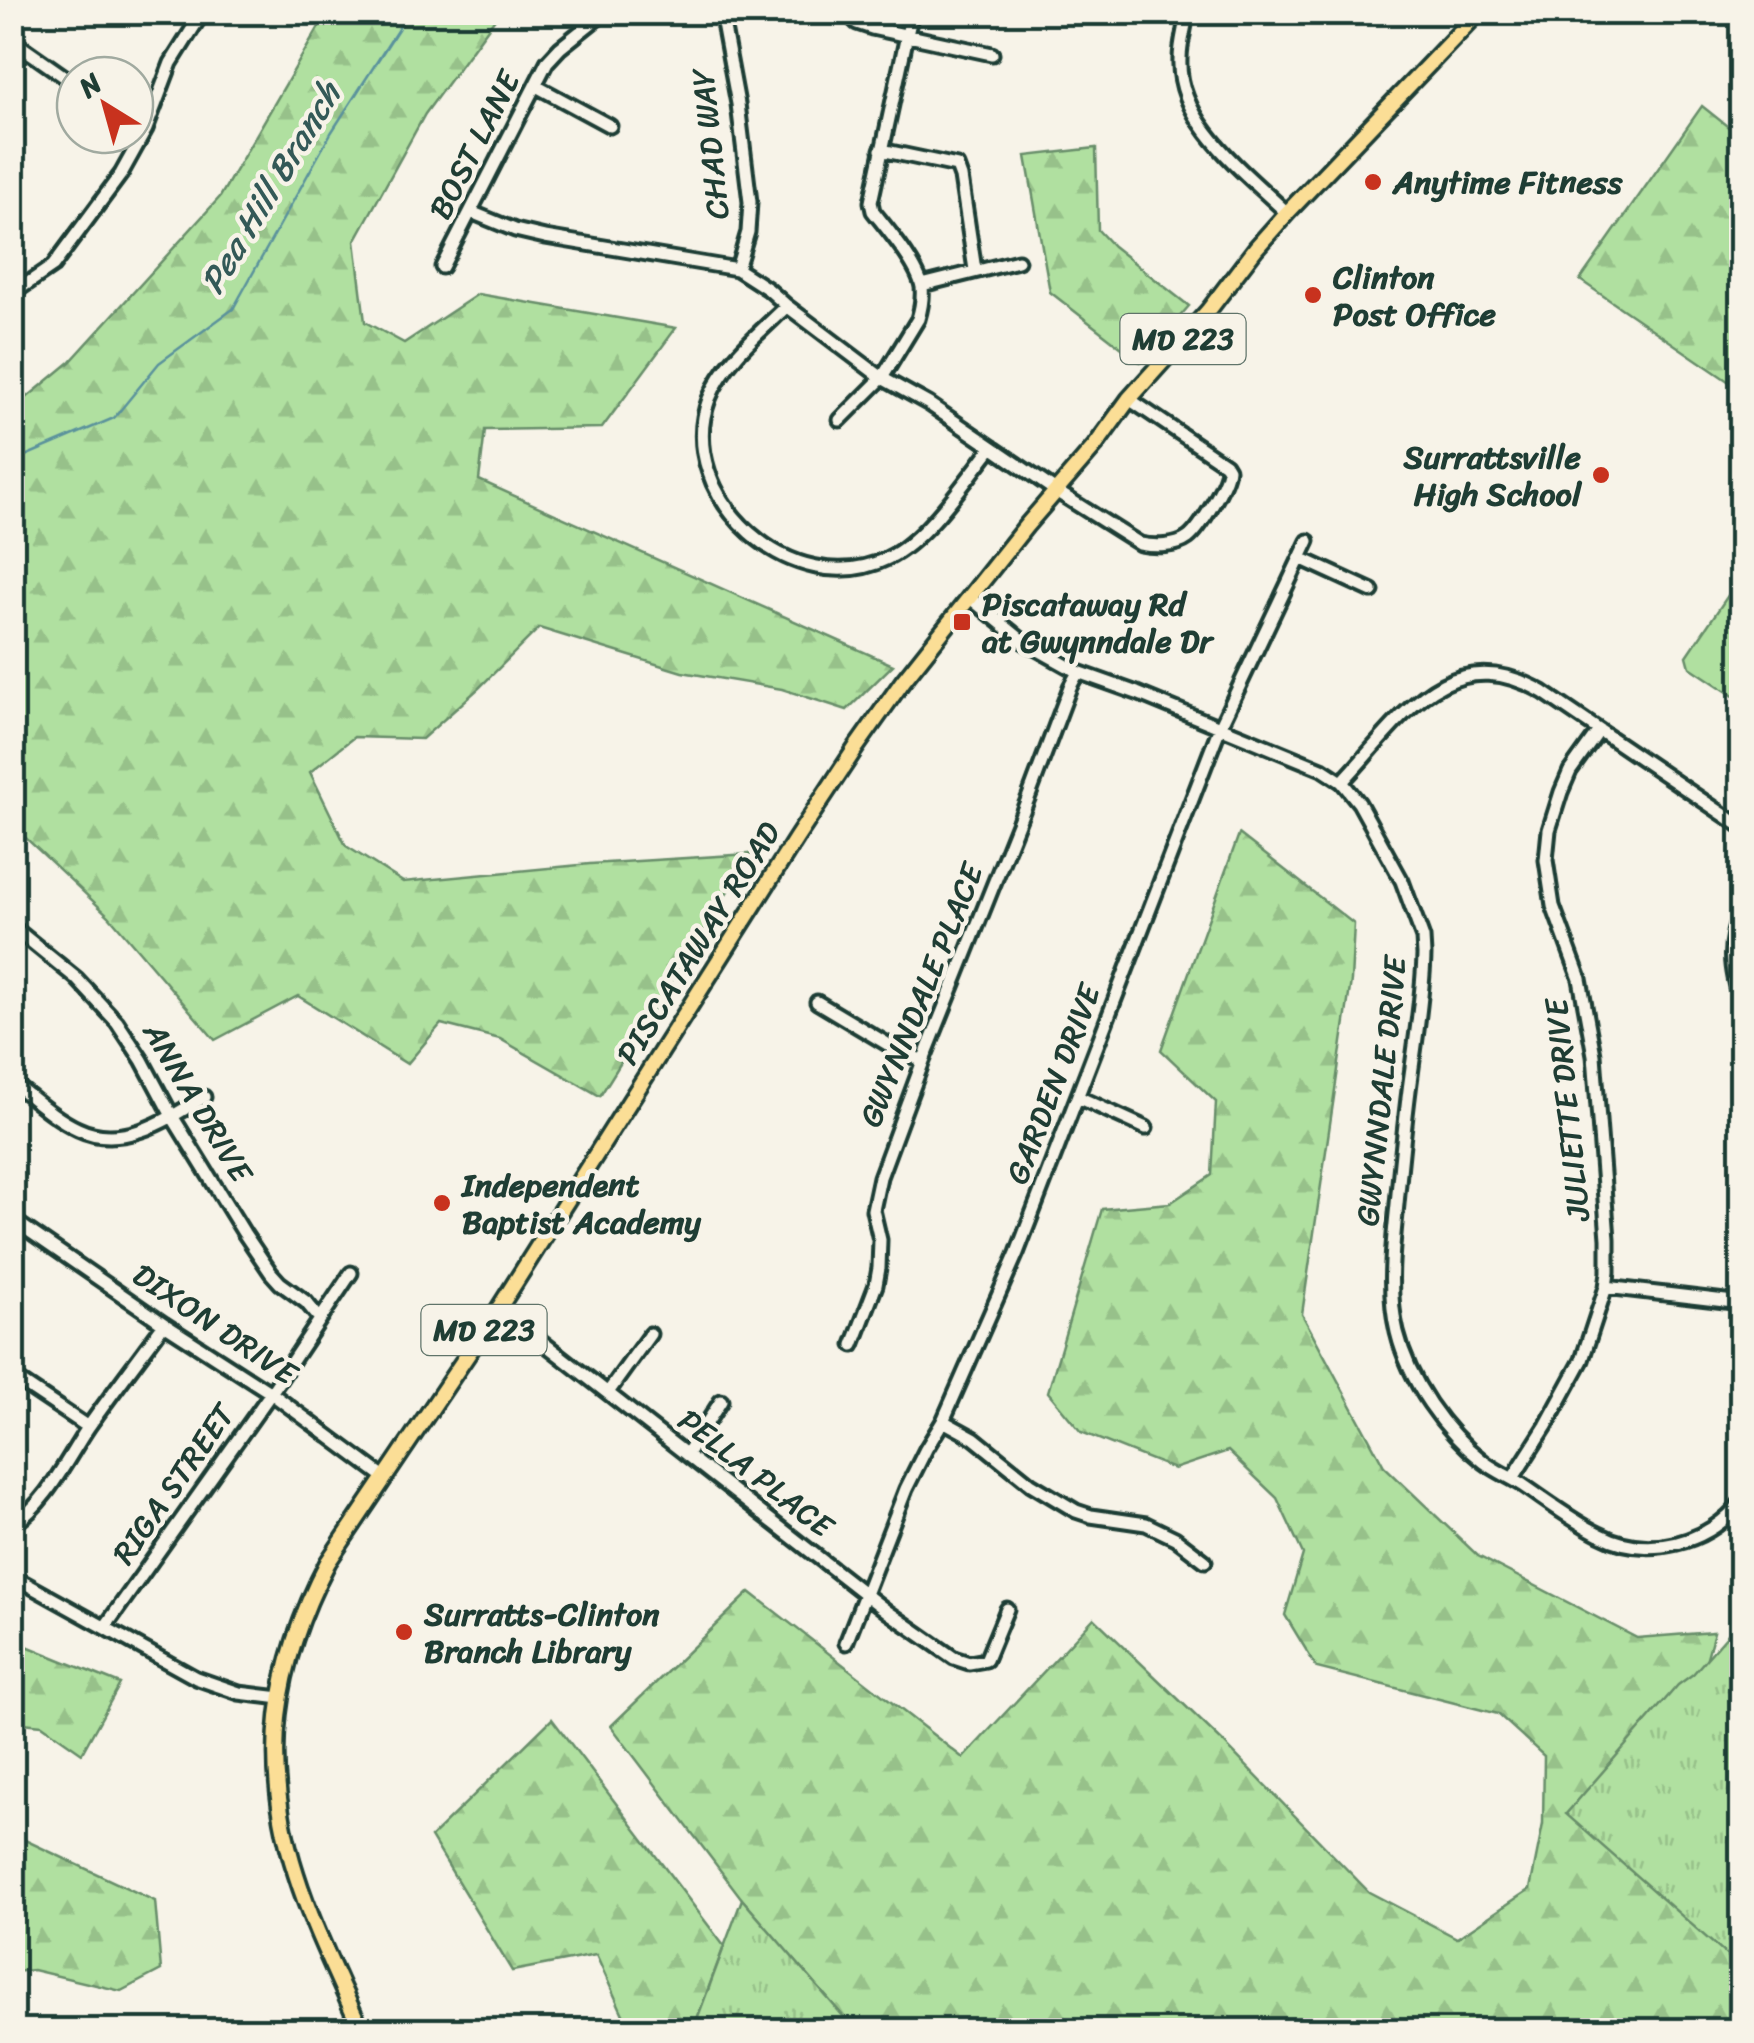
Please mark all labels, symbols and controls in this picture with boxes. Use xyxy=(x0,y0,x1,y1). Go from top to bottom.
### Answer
north arrow xyxy=(55,55,155,155)
street label: BOST LANE xyxy=(412,59,537,230)
text: N xyxy=(67,60,113,111)
street label: CHAD WAY xyxy=(674,64,747,222)
water label: Pea Hill Branch xyxy=(182,68,359,306)
place label: Anytime Fitness xyxy=(1391,154,1624,211)
marker: Anytime Fitness xyxy=(1362,171,1384,193)
place label: Clinton Post Office xyxy=(1332,249,1497,343)
marker: Clinton Post Office xyxy=(1302,284,1324,306)
road number: MD 223 xyxy=(1120,314,1246,364)
place label: Surrattsville High School xyxy=(1402,429,1583,523)
marker: Surrattsville High School xyxy=(1590,464,1612,486)
place label: Piscataway Rd at Gwynndale Dr xyxy=(981,576,1215,670)
marker: Piscataway Rd at Gwynndale Dr xyxy=(951,611,973,633)
street label: PISCATAWAY ROAD xyxy=(600,810,797,1077)
street label: GWYNNDALE PLACE xyxy=(842,852,1001,1136)
street label: GWYNNDALE DRIVE xyxy=(1339,951,1424,1229)
street label: GARDEN DRIVE xyxy=(989,974,1119,1193)
street label: JULIETTE DRIVE xyxy=(1527,994,1608,1225)
street label: ANNA DRIVE xyxy=(126,1010,269,1196)
place label: Independent Baptist Academy xyxy=(460,1157,702,1251)
marker: Independent Baptist Academy xyxy=(431,1192,453,1214)
street label: DIXON DRIVE xyxy=(120,1248,311,1402)
road number: MD 223 xyxy=(422,1305,546,1355)
street label: RIGA STREET xyxy=(96,1390,252,1577)
street label: PELLA PLACE xyxy=(665,1394,848,1555)
place label: Surratts-Clinton Branch Library xyxy=(423,1586,660,1680)
marker: Surratts-Clinton Branch Library xyxy=(393,1621,415,1643)

